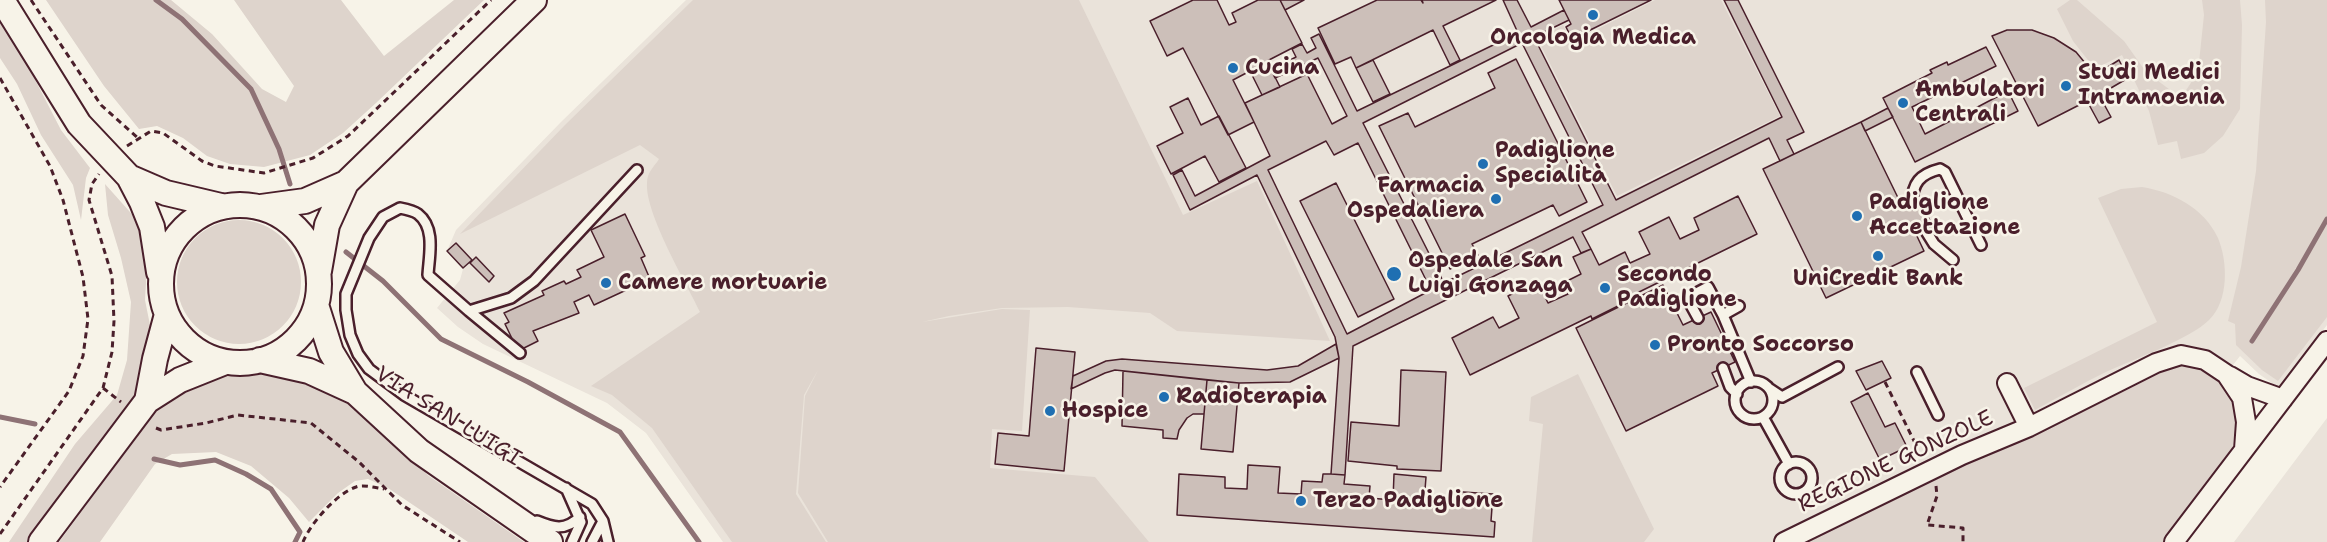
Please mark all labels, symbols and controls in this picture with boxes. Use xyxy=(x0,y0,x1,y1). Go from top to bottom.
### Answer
marker: Oncologia Medica xyxy=(1586,8,1600,22)
place label: Oncologia Medica xyxy=(1490,25,1696,51)
place label: Cucina xyxy=(1245,55,1319,81)
place label: Studi Medici Intramoenia xyxy=(2078,60,2225,112)
marker: Cucina xyxy=(1226,61,1240,75)
place label: Ambulatori Centrali xyxy=(1915,77,2045,128)
marker: Studi Medici Intramoenia xyxy=(2059,79,2073,93)
marker: Ambulatori Centrali xyxy=(1896,96,1910,110)
place label: Padiglione Specialità xyxy=(1495,138,1615,190)
marker: Padiglione Specialità xyxy=(1476,157,1490,171)
place label: Farmacia Ospedaliera xyxy=(1347,173,1484,224)
place label: Padiglione Accettazione xyxy=(1869,190,2020,242)
marker: Farmacia Ospedaliera xyxy=(1489,192,1503,206)
marker: Padiglione Accettazione xyxy=(1850,209,1864,223)
place label: Ospedale San Luigi Gonzaga xyxy=(1408,248,1573,300)
marker: UniCredit Bank xyxy=(1871,249,1885,263)
place label: Secondo Padiglione xyxy=(1617,262,1737,314)
marker: Ospedale San Luigi Gonzaga xyxy=(1385,265,1403,283)
place label: UniCredit Bank xyxy=(1793,266,1963,292)
place label: Camere mortuarie xyxy=(618,270,827,296)
marker: Camere mortuarie xyxy=(599,276,613,290)
marker: Secondo Padiglione xyxy=(1598,281,1612,295)
place label: Pronto Soccorso xyxy=(1667,332,1854,358)
marker: Pronto Soccorso xyxy=(1648,338,1662,352)
street label: VIA SAN LUIGI xyxy=(370,361,526,473)
place label: Radioterapia xyxy=(1176,384,1327,410)
marker: Radioterapia xyxy=(1157,390,1171,404)
place label: Hospice xyxy=(1062,398,1148,424)
marker: Hospice xyxy=(1043,404,1057,418)
street label: REGIONE GONZOLE xyxy=(1794,405,1998,519)
place label: Terzo Padiglione xyxy=(1313,488,1503,514)
marker: Terzo Padiglione xyxy=(1294,494,1308,508)

